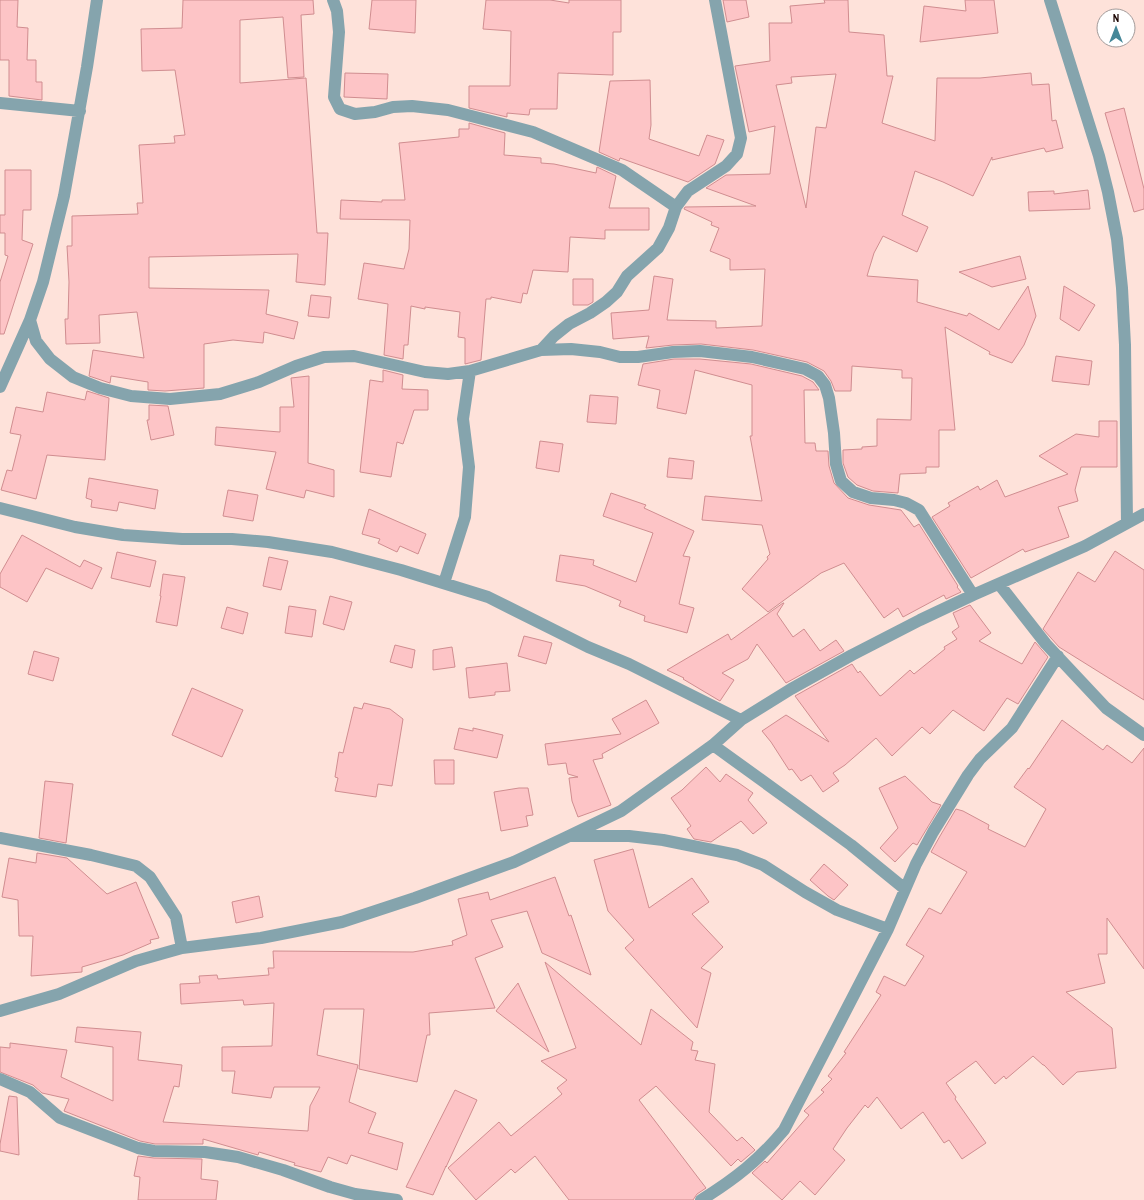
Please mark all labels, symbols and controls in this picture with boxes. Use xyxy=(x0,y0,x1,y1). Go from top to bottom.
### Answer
north arrow xyxy=(1096,8,1136,48)
text: N xyxy=(1113,11,1119,25)

